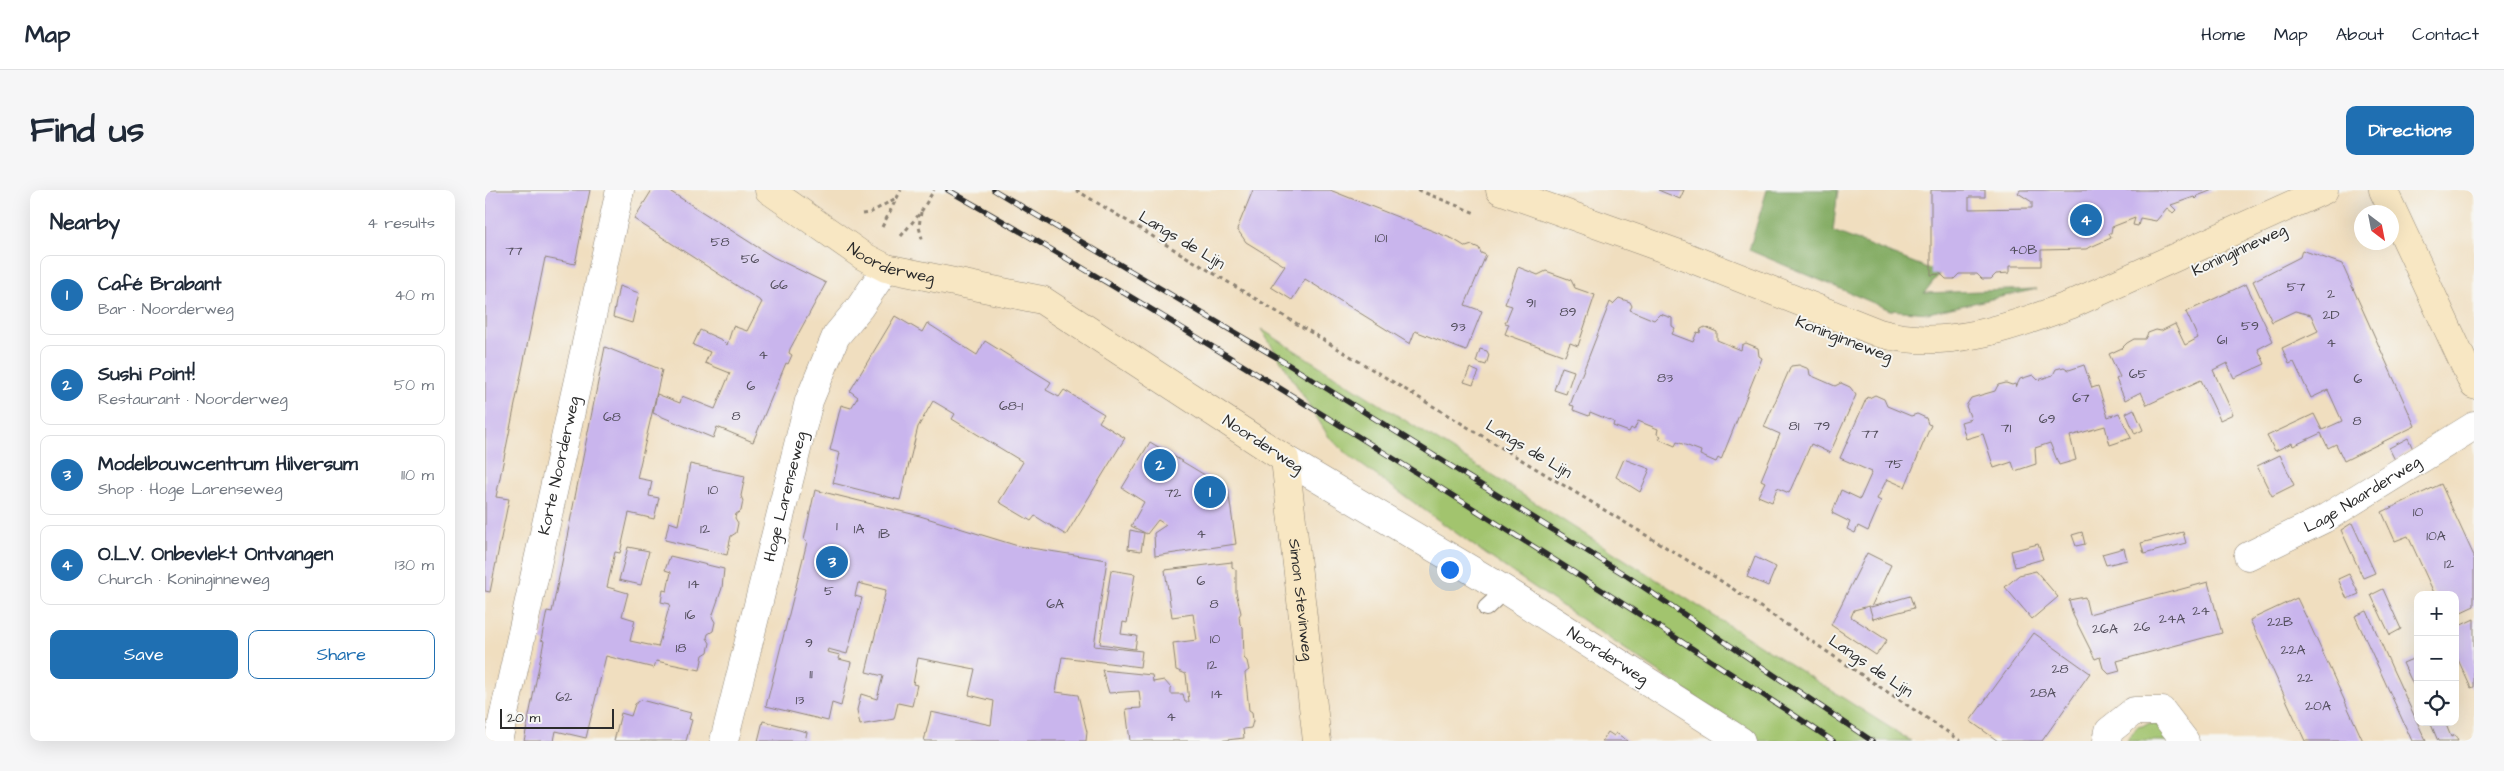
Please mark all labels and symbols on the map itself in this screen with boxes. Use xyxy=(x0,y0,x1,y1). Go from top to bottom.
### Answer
pin: 4 xyxy=(2070,201,2102,239)
street label: Langs de Lijn xyxy=(1134,205,1229,275)
north arrow xyxy=(2354,205,2399,250)
street label: Koninginneweg xyxy=(2188,218,2290,282)
house number: 101 xyxy=(1375,228,1387,248)
house number: 58 xyxy=(711,232,730,252)
street label: Noorderweg xyxy=(843,237,937,290)
house number: 40B xyxy=(2009,240,2037,260)
house number: 77 xyxy=(505,241,523,261)
house number: 56 xyxy=(741,249,760,269)
house number: 66 xyxy=(770,275,788,295)
house number: 57 xyxy=(2287,277,2306,297)
house number: 2 xyxy=(2327,284,2335,304)
house number: 91 xyxy=(1526,293,1536,313)
house number: 89 xyxy=(1559,302,1577,322)
house number: 2D xyxy=(2322,305,2340,325)
street label: Koninginneweg xyxy=(1792,310,1896,369)
house number: 59 xyxy=(2241,316,2259,336)
house number: 93 xyxy=(1450,317,1466,337)
house number: 61 xyxy=(2217,330,2227,350)
house number: 4 xyxy=(2326,333,2336,353)
house number: 4 xyxy=(758,345,768,365)
house number: 65 xyxy=(2129,364,2147,384)
house number: 83 xyxy=(1657,368,1673,388)
house number: 6 xyxy=(2354,369,2363,389)
house number: 6 xyxy=(747,376,756,396)
house number: 67 xyxy=(2072,388,2090,408)
street label: Korte Noorderweg xyxy=(533,394,586,537)
house number: 68-1 xyxy=(999,396,1023,416)
house number: 8 xyxy=(731,406,741,426)
house number: 68 xyxy=(603,407,621,427)
house number: 69 xyxy=(2039,409,2055,429)
street label: Noorderweg xyxy=(1218,410,1308,479)
house number: 8 xyxy=(2352,411,2362,431)
street label: Langs de Lijn xyxy=(1481,414,1576,484)
house number: 81 xyxy=(1789,416,1800,436)
house number: 79 xyxy=(1814,416,1830,436)
house number: 71 xyxy=(2001,418,2011,438)
house number: 77 xyxy=(1861,424,1879,444)
street label: Hoge Larenseweg xyxy=(758,429,813,564)
pin: 2 xyxy=(1144,446,1176,484)
street label: Lage Naarderweg xyxy=(2300,451,2426,538)
house number: 75 xyxy=(1885,454,1903,474)
pin: 1 xyxy=(1194,473,1226,511)
house number: 10 xyxy=(708,480,718,500)
house number: 72 xyxy=(1165,483,1181,503)
house number: 10 xyxy=(2413,502,2423,522)
house number: 1 xyxy=(836,516,838,536)
house number: 12 xyxy=(700,519,710,539)
house number: 1A xyxy=(854,519,864,539)
house number: 1B xyxy=(878,524,890,544)
house number: 4 xyxy=(1196,524,1206,544)
house number: 10A xyxy=(2426,526,2446,546)
street label: Simon Stevinweg xyxy=(1283,538,1319,662)
pin: 3 xyxy=(816,543,848,581)
house number: 12 xyxy=(2444,554,2454,574)
your location xyxy=(1437,557,1463,583)
house number: 6 xyxy=(1197,571,1206,591)
house number: 14 xyxy=(688,574,700,594)
house number: 5 xyxy=(824,581,834,601)
house number: 6A xyxy=(1046,594,1064,614)
house number: 8 xyxy=(1209,594,1219,614)
house number: 24 xyxy=(2192,601,2210,621)
house number: 16 xyxy=(685,605,696,625)
house number: 24A xyxy=(2159,609,2185,629)
house number: 22B xyxy=(2267,612,2293,632)
house number: 26 xyxy=(2134,617,2151,637)
house number: 26A xyxy=(2092,619,2118,639)
street label: Noorderweg xyxy=(1563,622,1653,691)
house number: 10 xyxy=(1210,629,1220,649)
street label: Langs de Lijn xyxy=(1824,630,1918,703)
house number: 9 xyxy=(805,633,813,653)
house number: 18 xyxy=(676,638,686,658)
house number: 22A xyxy=(2281,640,2306,660)
house number: 12 xyxy=(1207,655,1217,675)
house number: 28 xyxy=(2051,659,2069,679)
house number: 11 xyxy=(809,664,813,684)
house number: 22 xyxy=(2297,668,2313,688)
house number: 28A xyxy=(2030,683,2056,703)
house number: 14 xyxy=(1211,684,1223,704)
house number: 62 xyxy=(556,687,572,707)
house number: 13 xyxy=(796,690,804,710)
house number: 20A xyxy=(2305,696,2331,716)
scale bar xyxy=(500,706,614,729)
house number: 4 xyxy=(1166,707,1176,727)

